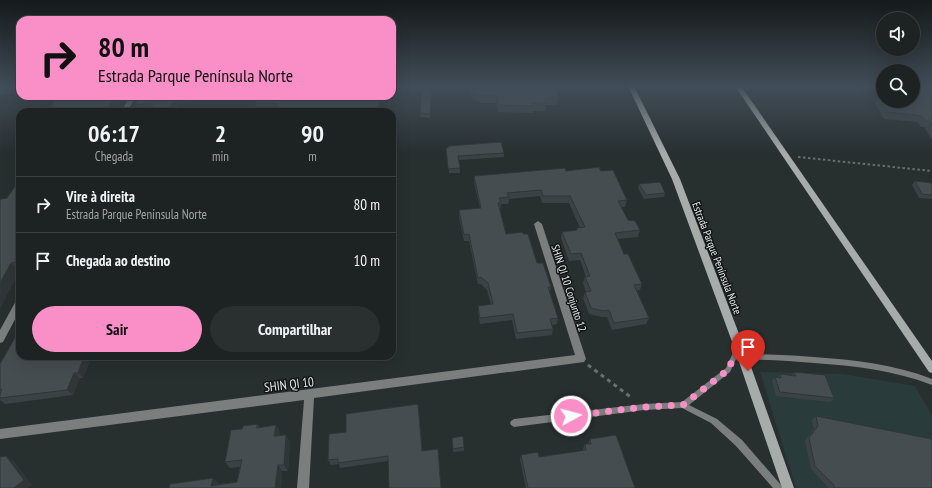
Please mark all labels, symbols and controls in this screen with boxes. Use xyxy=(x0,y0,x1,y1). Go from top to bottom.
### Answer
map controls xyxy=(876,12,920,108)
button: sound xyxy=(876,12,920,56)
text: 80 m xyxy=(98,28,149,65)
icon: right xyxy=(32,32,84,84)
text: Estrada Parque Península Norte xyxy=(98,64,293,87)
button: search xyxy=(876,64,920,108)
text: 06:17 xyxy=(88,118,140,149)
text: 2 xyxy=(215,118,226,149)
text: 90 xyxy=(301,118,324,149)
text: Chegada xyxy=(95,148,133,165)
text: min xyxy=(212,148,229,165)
text: m xyxy=(308,148,317,165)
text: Vire à direita xyxy=(66,187,135,206)
icon: right xyxy=(32,194,54,216)
text: 80 m xyxy=(354,195,380,214)
street label: Estrada Parque Península Norte xyxy=(689,200,745,317)
text: Estrada Parque Península Norte xyxy=(66,206,207,223)
street label: SHIN QI 10 Conjunto 12 xyxy=(548,243,590,333)
icon: arrive xyxy=(32,250,54,272)
text: Chegada ao destino xyxy=(66,251,170,270)
text: 10 m xyxy=(354,251,380,270)
button: Sair xyxy=(32,306,202,352)
button: Compartilhar xyxy=(210,306,380,352)
pin xyxy=(731,330,765,371)
icon: arrive xyxy=(737,336,759,358)
street label: SHIN QI 10 xyxy=(263,373,315,396)
position arrow xyxy=(550,395,592,437)

